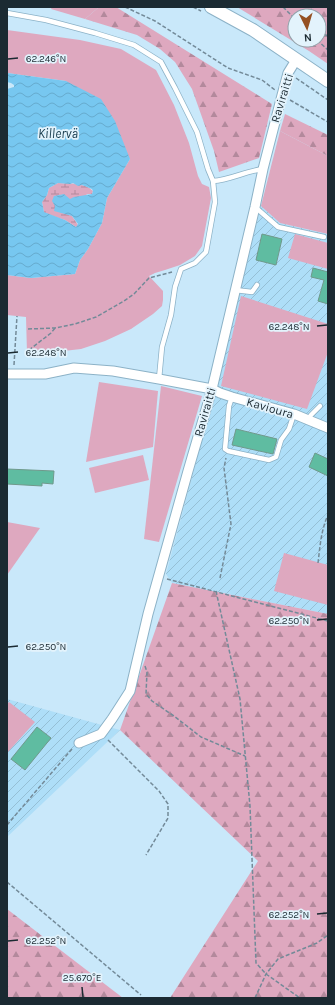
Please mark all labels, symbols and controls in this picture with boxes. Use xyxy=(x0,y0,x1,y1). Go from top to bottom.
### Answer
north arrow xyxy=(287,8,327,48)
text: N xyxy=(303,31,312,44)
text: 62.246°N xyxy=(26,53,66,65)
street label: Raviraitti xyxy=(268,72,296,124)
water label: Killervä xyxy=(38,126,78,141)
text: 62.248°N xyxy=(268,321,310,333)
text: 62.248°N xyxy=(25,347,67,359)
street label: Raviraitti xyxy=(191,386,219,438)
street label: Kavioura xyxy=(245,395,295,421)
text: 62.250°N xyxy=(269,615,309,627)
text: 62.250°N xyxy=(26,641,66,653)
text: 62.252°N xyxy=(269,909,309,921)
text: 62.252°N xyxy=(26,935,66,947)
text: 25.670°E xyxy=(63,972,101,984)

